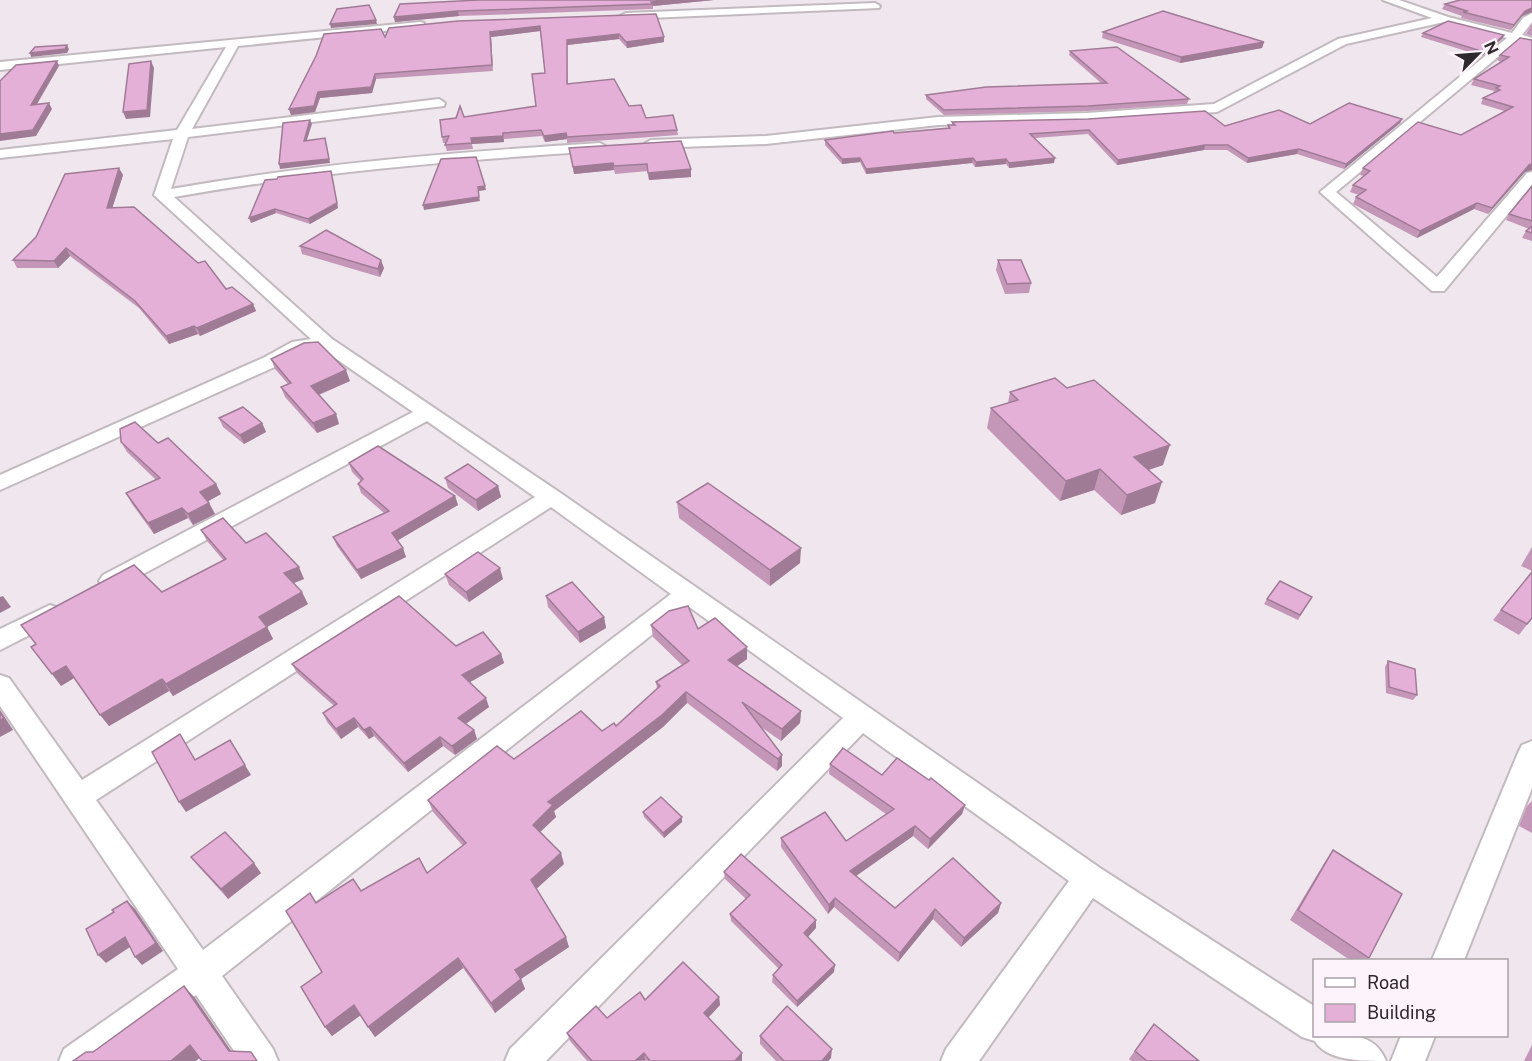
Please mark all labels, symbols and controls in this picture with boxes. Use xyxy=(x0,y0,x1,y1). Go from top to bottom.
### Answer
north arrow xyxy=(1448,24,1508,84)
text: N xyxy=(1480,38,1502,58)
legend xyxy=(1313,959,1508,1037)
text: Road xyxy=(1367,972,1410,993)
text: Building xyxy=(1367,1002,1436,1023)

